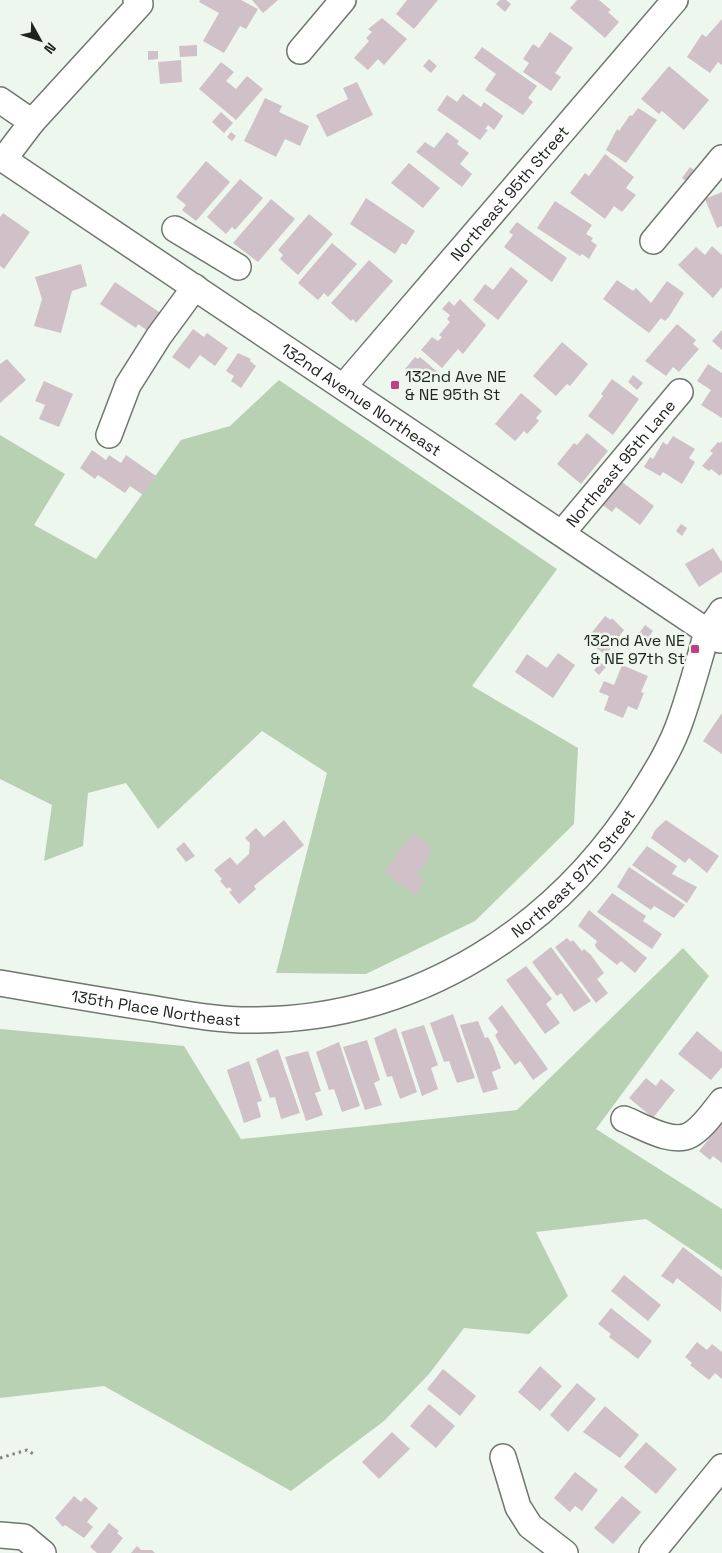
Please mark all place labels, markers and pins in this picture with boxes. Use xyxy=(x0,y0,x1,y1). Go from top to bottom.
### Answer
place label: 132nd Ave NE & NE 95th St xyxy=(405,366,506,405)
marker: 132nd Ave NE & NE 95th St xyxy=(389,379,401,391)
place label: 132nd Ave NE & NE 97th St xyxy=(584,630,685,669)
marker: 132nd Ave NE & NE 97th St xyxy=(689,643,701,655)

